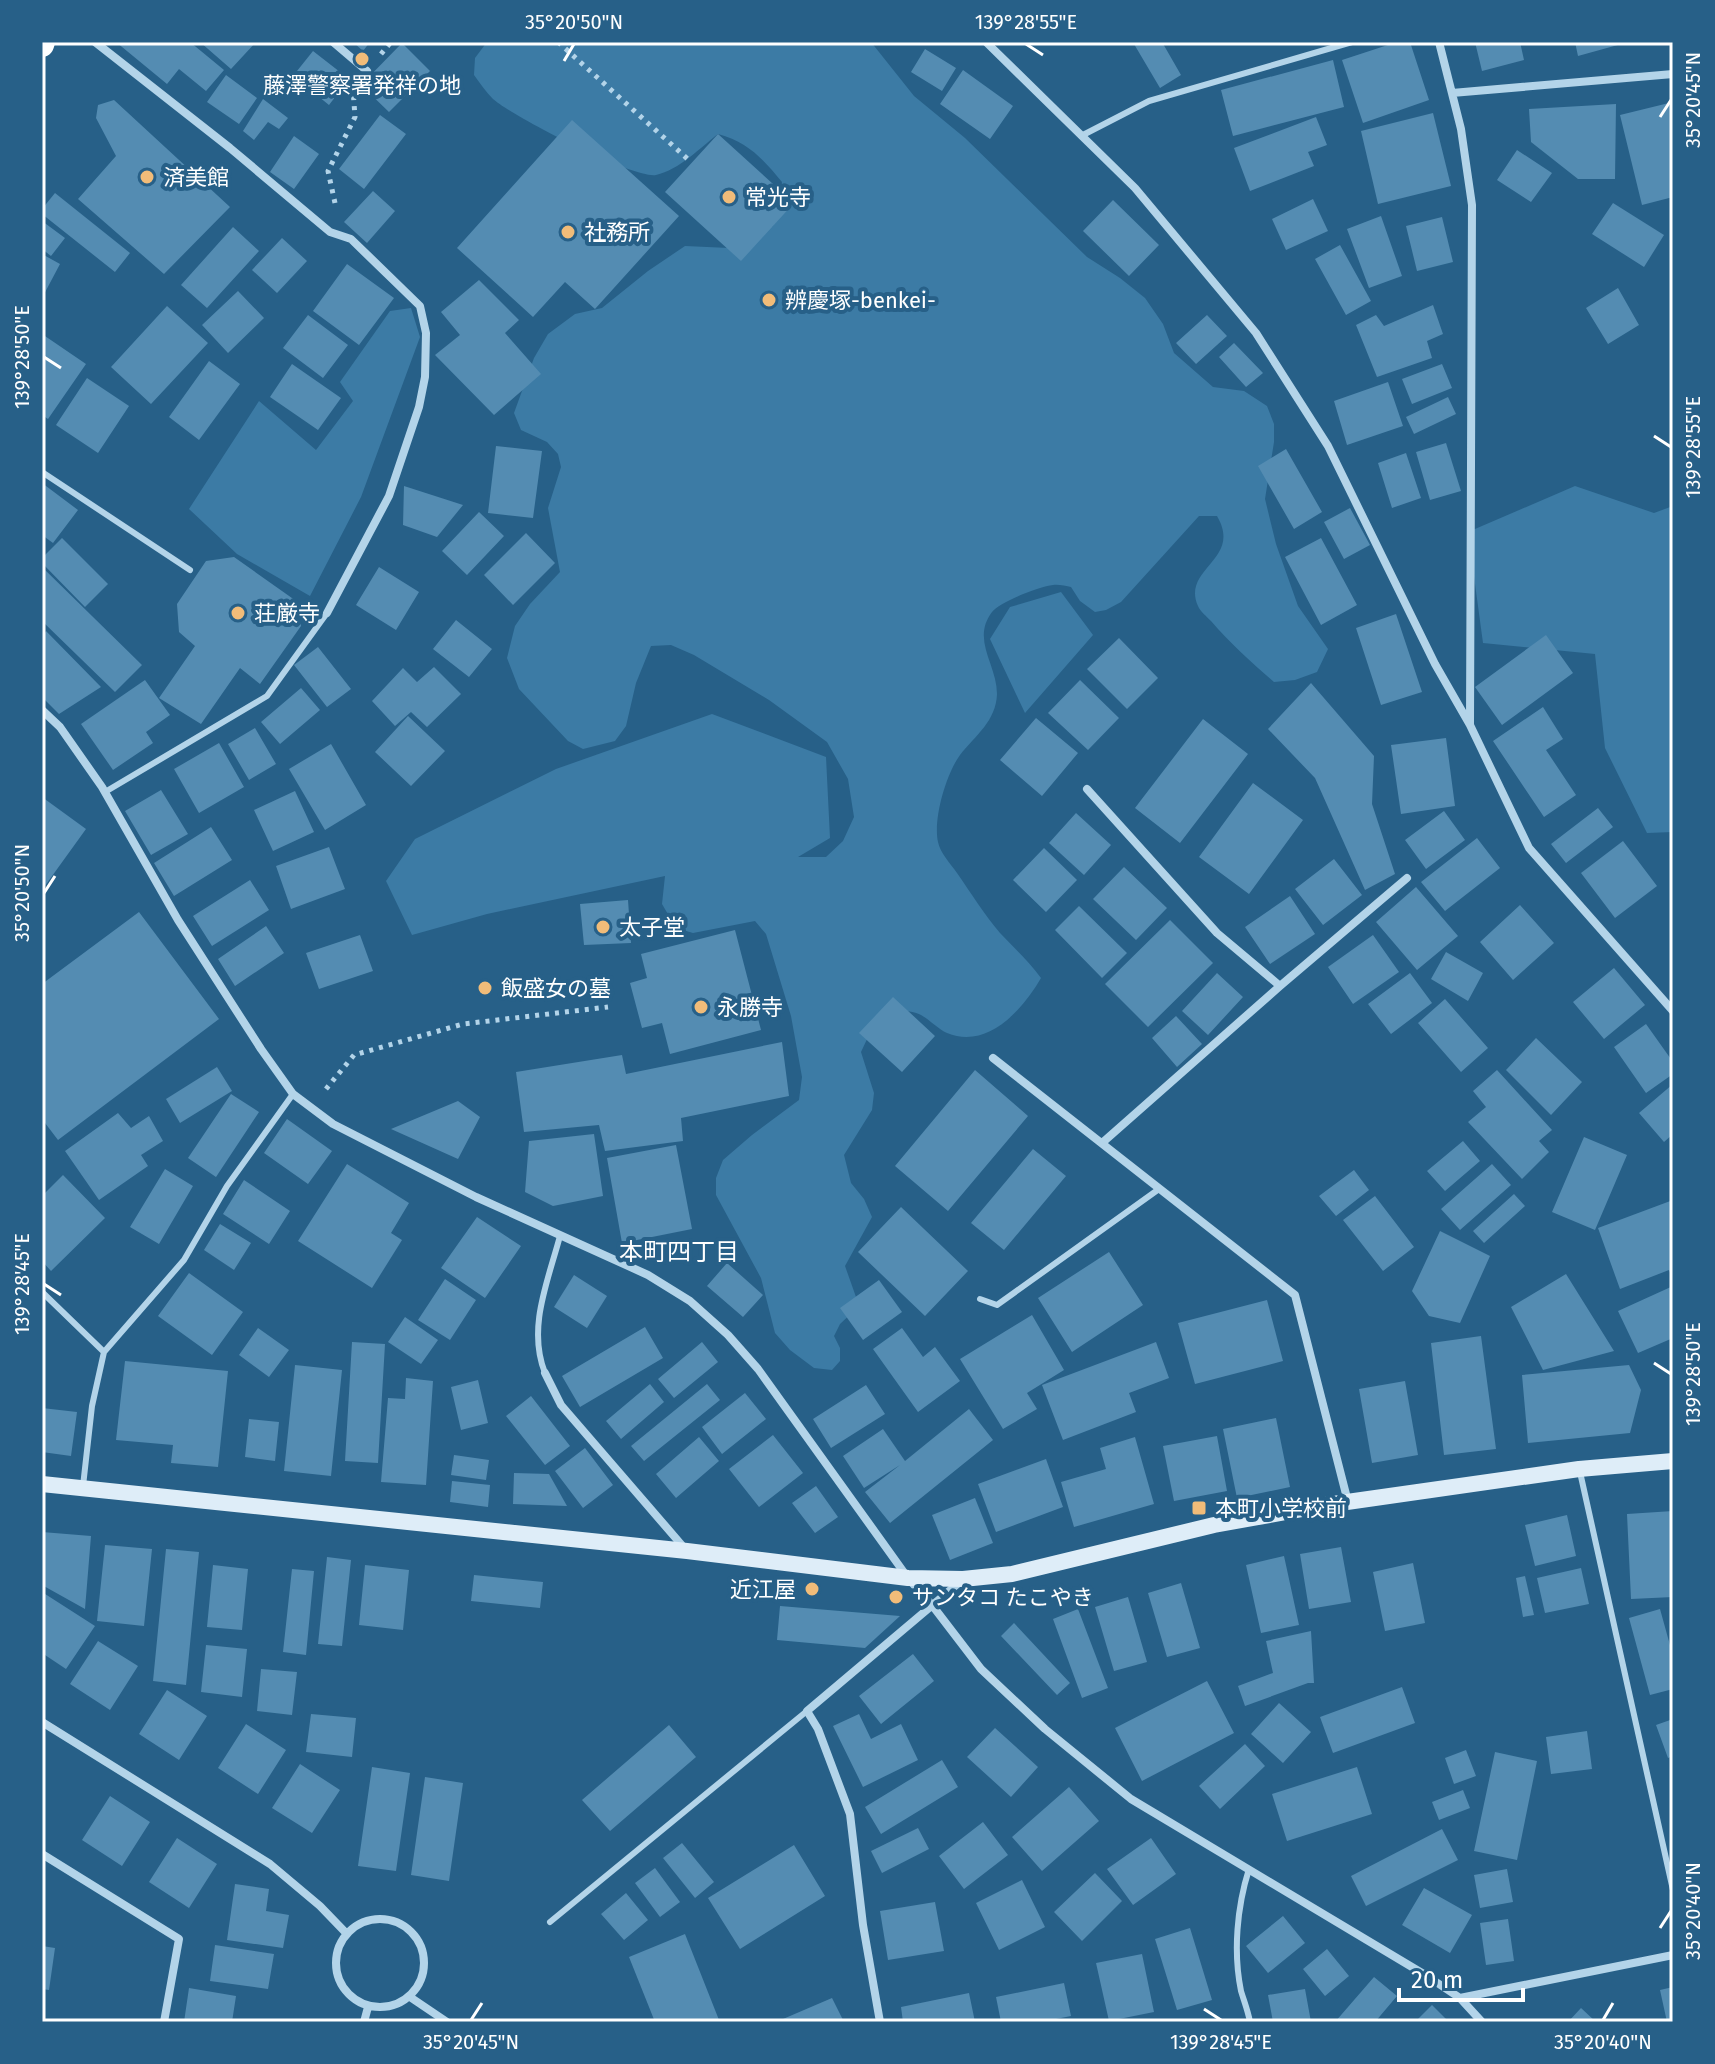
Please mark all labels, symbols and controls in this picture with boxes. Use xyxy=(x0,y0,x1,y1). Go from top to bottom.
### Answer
text: 35°20'50"N xyxy=(525,10,623,34)
text: 139°28'55"E xyxy=(975,10,1077,34)
marker: 藤澤警察署発祥の地 xyxy=(353,50,371,68)
text: 35°20'45"N xyxy=(1681,52,1705,148)
place label: 藤澤警察署発祥の地 xyxy=(263,72,461,99)
place label: 済美館 xyxy=(163,164,229,191)
marker: 済美館 xyxy=(138,168,156,186)
place label: 常光寺 xyxy=(745,184,811,211)
marker: 常光寺 xyxy=(720,188,738,206)
place label: 社務所 xyxy=(584,219,650,246)
marker: 社務所 xyxy=(559,223,577,241)
place label: 辨慶塚-benkei- xyxy=(785,287,936,314)
marker: 辨慶塚-benkei- xyxy=(760,291,778,309)
text: 139°28'50"E xyxy=(10,305,34,409)
text: 139°28'55"E xyxy=(1681,396,1705,498)
place label: 荘厳寺 xyxy=(254,600,320,627)
marker: 荘厳寺 xyxy=(229,604,247,622)
text: 35°20'50"N xyxy=(10,844,34,942)
place label: 太子堂 xyxy=(619,914,685,941)
marker: 太子堂 xyxy=(594,918,612,936)
place label: 飯盛女の墓 xyxy=(501,975,611,1002)
marker: 飯盛女の墓 xyxy=(476,979,494,997)
place label: 永勝寺 xyxy=(717,994,783,1021)
marker: 永勝寺 xyxy=(692,998,710,1016)
text: 139°28'45"E xyxy=(10,1233,34,1335)
district label: 本町四丁目 xyxy=(619,1238,739,1266)
text: 139°28'50"E xyxy=(1681,1322,1705,1426)
place label: 本町小学校前 xyxy=(1215,1495,1347,1522)
marker: 本町小学校前 xyxy=(1190,1499,1208,1517)
place label: 近江屋 xyxy=(730,1576,796,1603)
marker: 近江屋 xyxy=(803,1580,821,1598)
place label: サンタコ たこやき xyxy=(912,1584,1094,1611)
marker: サンタコ たこやき xyxy=(887,1588,905,1606)
text: 35°20'40"N xyxy=(1681,1862,1705,1960)
scale bar xyxy=(1399,1952,1523,2002)
text: 20 m xyxy=(1411,1966,1463,1994)
text: 35°20'45"N xyxy=(423,2030,519,2054)
text: 139°28'45"E xyxy=(1170,2030,1272,2054)
text: 35°20'40"N xyxy=(1554,2030,1652,2054)

